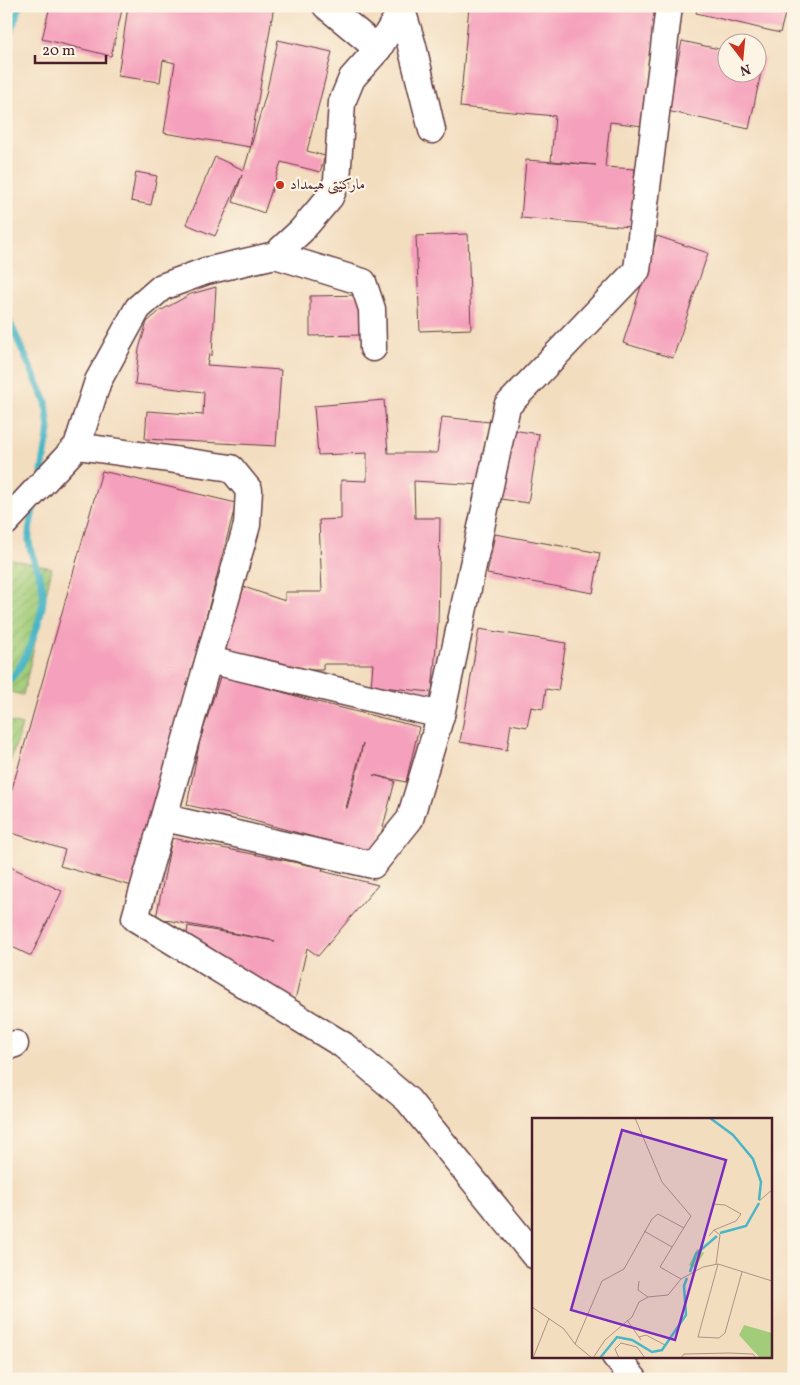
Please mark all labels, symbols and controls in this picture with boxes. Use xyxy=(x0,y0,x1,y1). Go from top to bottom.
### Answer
scale bar xyxy=(35,32,106,64)
north arrow xyxy=(718,32,768,82)
text: 20 m xyxy=(42,41,75,62)
text: N xyxy=(738,59,753,80)
place label: مارکێتی هیمداد xyxy=(290,175,365,196)
marker: مارکێتی هیمداد xyxy=(274,179,286,191)
inset map xyxy=(532,1118,772,1358)

